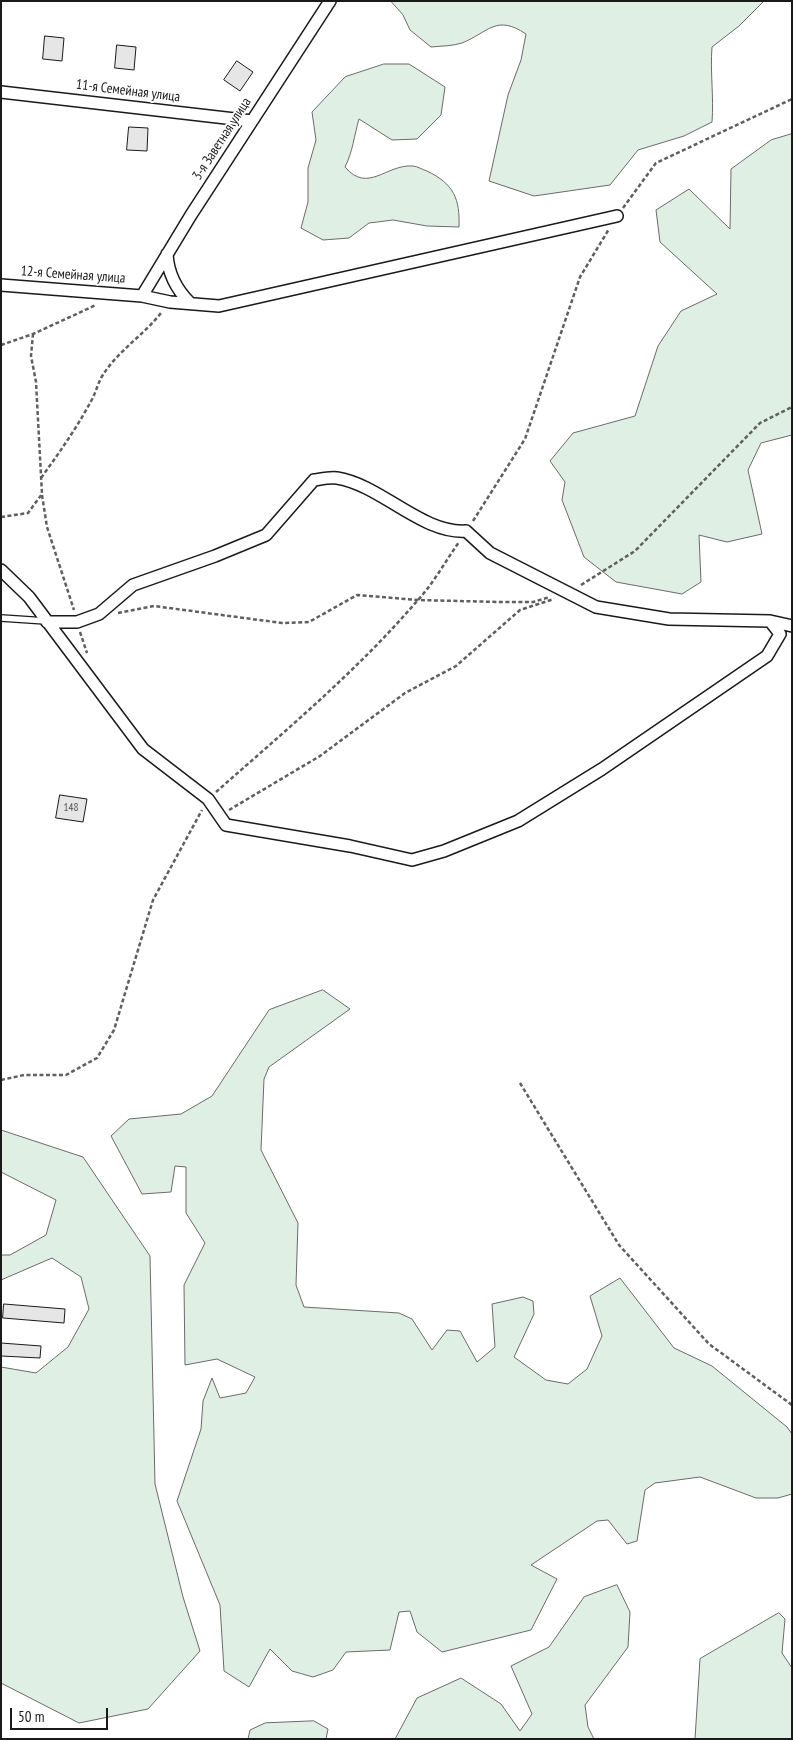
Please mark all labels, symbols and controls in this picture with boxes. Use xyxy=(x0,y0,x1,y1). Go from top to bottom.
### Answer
street label: 11-я Семейная улица xyxy=(75,76,181,106)
street label: 3-я Заветная улица xyxy=(189,95,255,183)
street label: 12-я Семейная улица xyxy=(20,263,126,287)
house number: 148 xyxy=(64,801,78,815)
scale bar xyxy=(12,1698,110,1730)
text: 50 m xyxy=(18,1707,44,1726)

